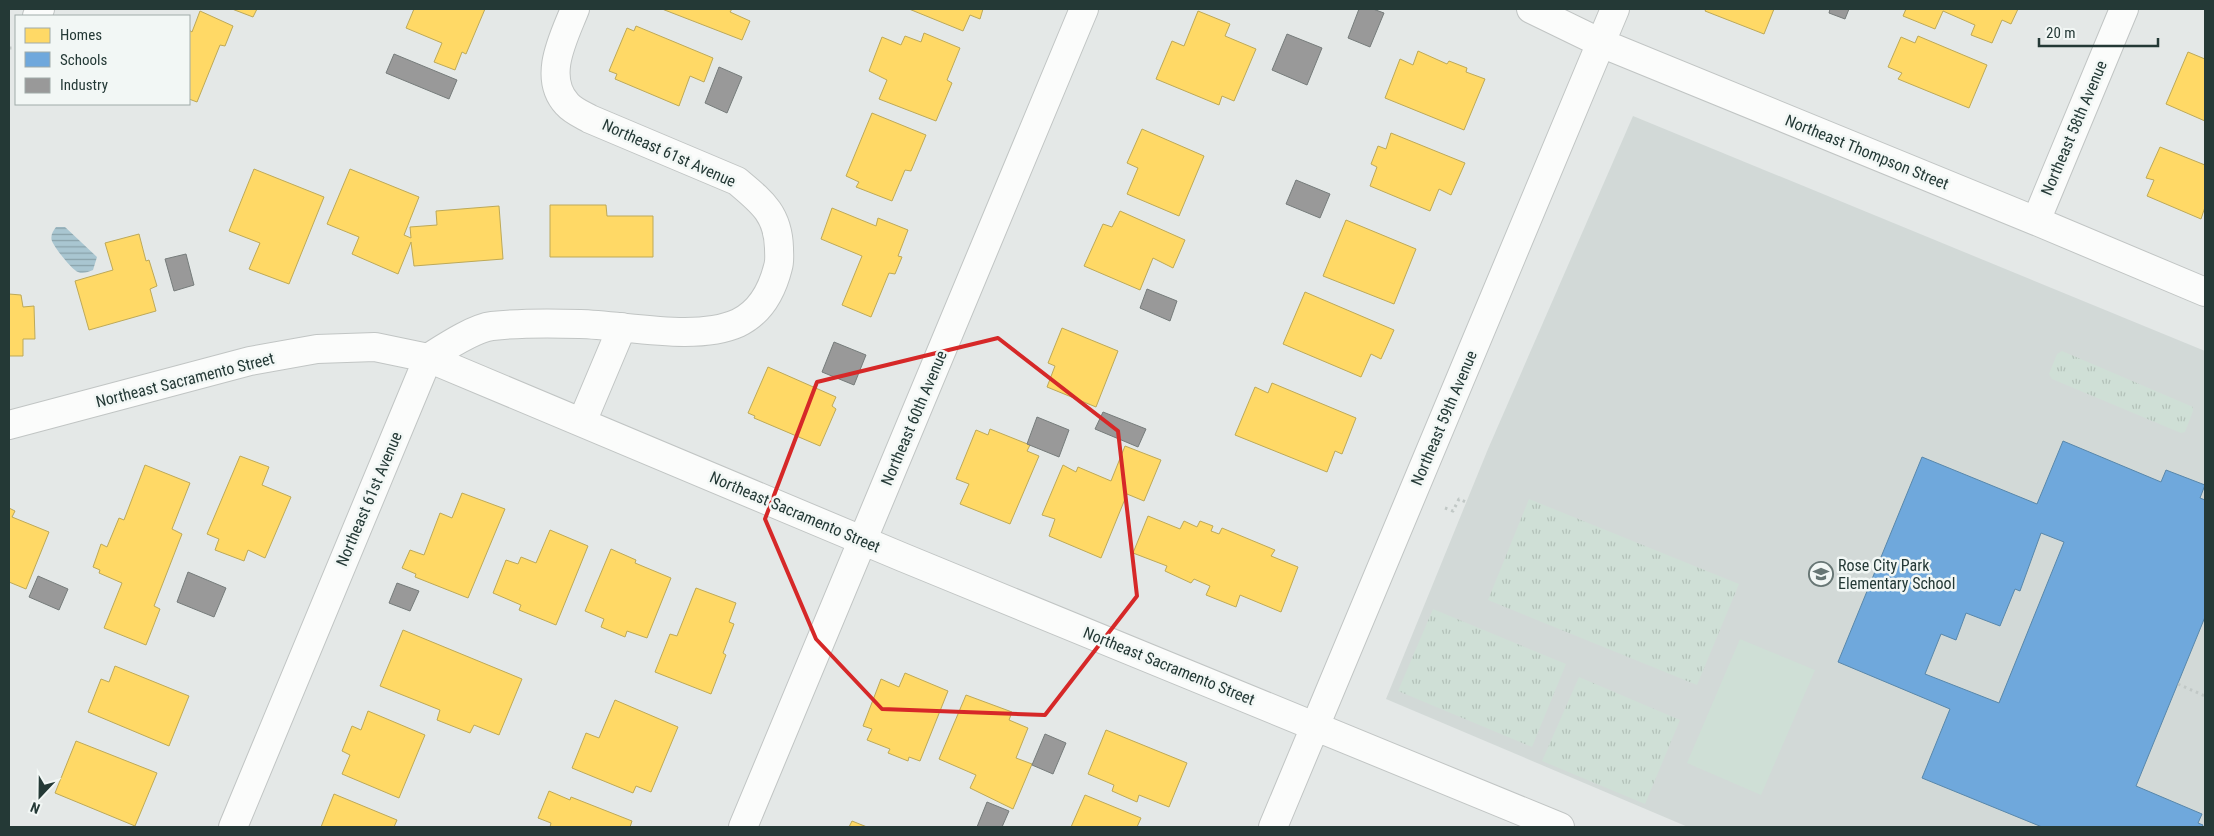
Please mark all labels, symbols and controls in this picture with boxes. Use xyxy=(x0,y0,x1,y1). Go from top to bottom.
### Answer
legend xyxy=(15,15,190,105)
scale bar xyxy=(2039,15,2158,47)
text: 20 m xyxy=(2046,24,2076,42)
text: Homes xyxy=(60,26,102,44)
text: Schools xyxy=(60,51,107,69)
street label: Northeast 58th Avenue xyxy=(2037,58,2111,198)
text: Industry xyxy=(60,76,108,94)
street label: Northeast Thompson Street xyxy=(1783,111,1952,194)
street label: Northeast 61st Avenue xyxy=(599,115,739,191)
street label: Northeast 60th Avenue xyxy=(877,348,951,488)
street label: Northeast 59th Avenue xyxy=(1407,348,1481,488)
street label: Northeast Sacramento Street xyxy=(94,349,276,411)
street label: Northeast 61st Avenue xyxy=(332,429,406,569)
street label: Northeast Sacramento Street xyxy=(707,467,883,557)
place label: Rose City Park Elementary School xyxy=(1838,556,1955,593)
school or university icon: Rose City Park Elementary School xyxy=(1808,561,1834,587)
street label: Northeast Sacramento Street xyxy=(1081,623,1258,709)
north arrow xyxy=(15,771,65,821)
text: N xyxy=(28,799,42,817)

